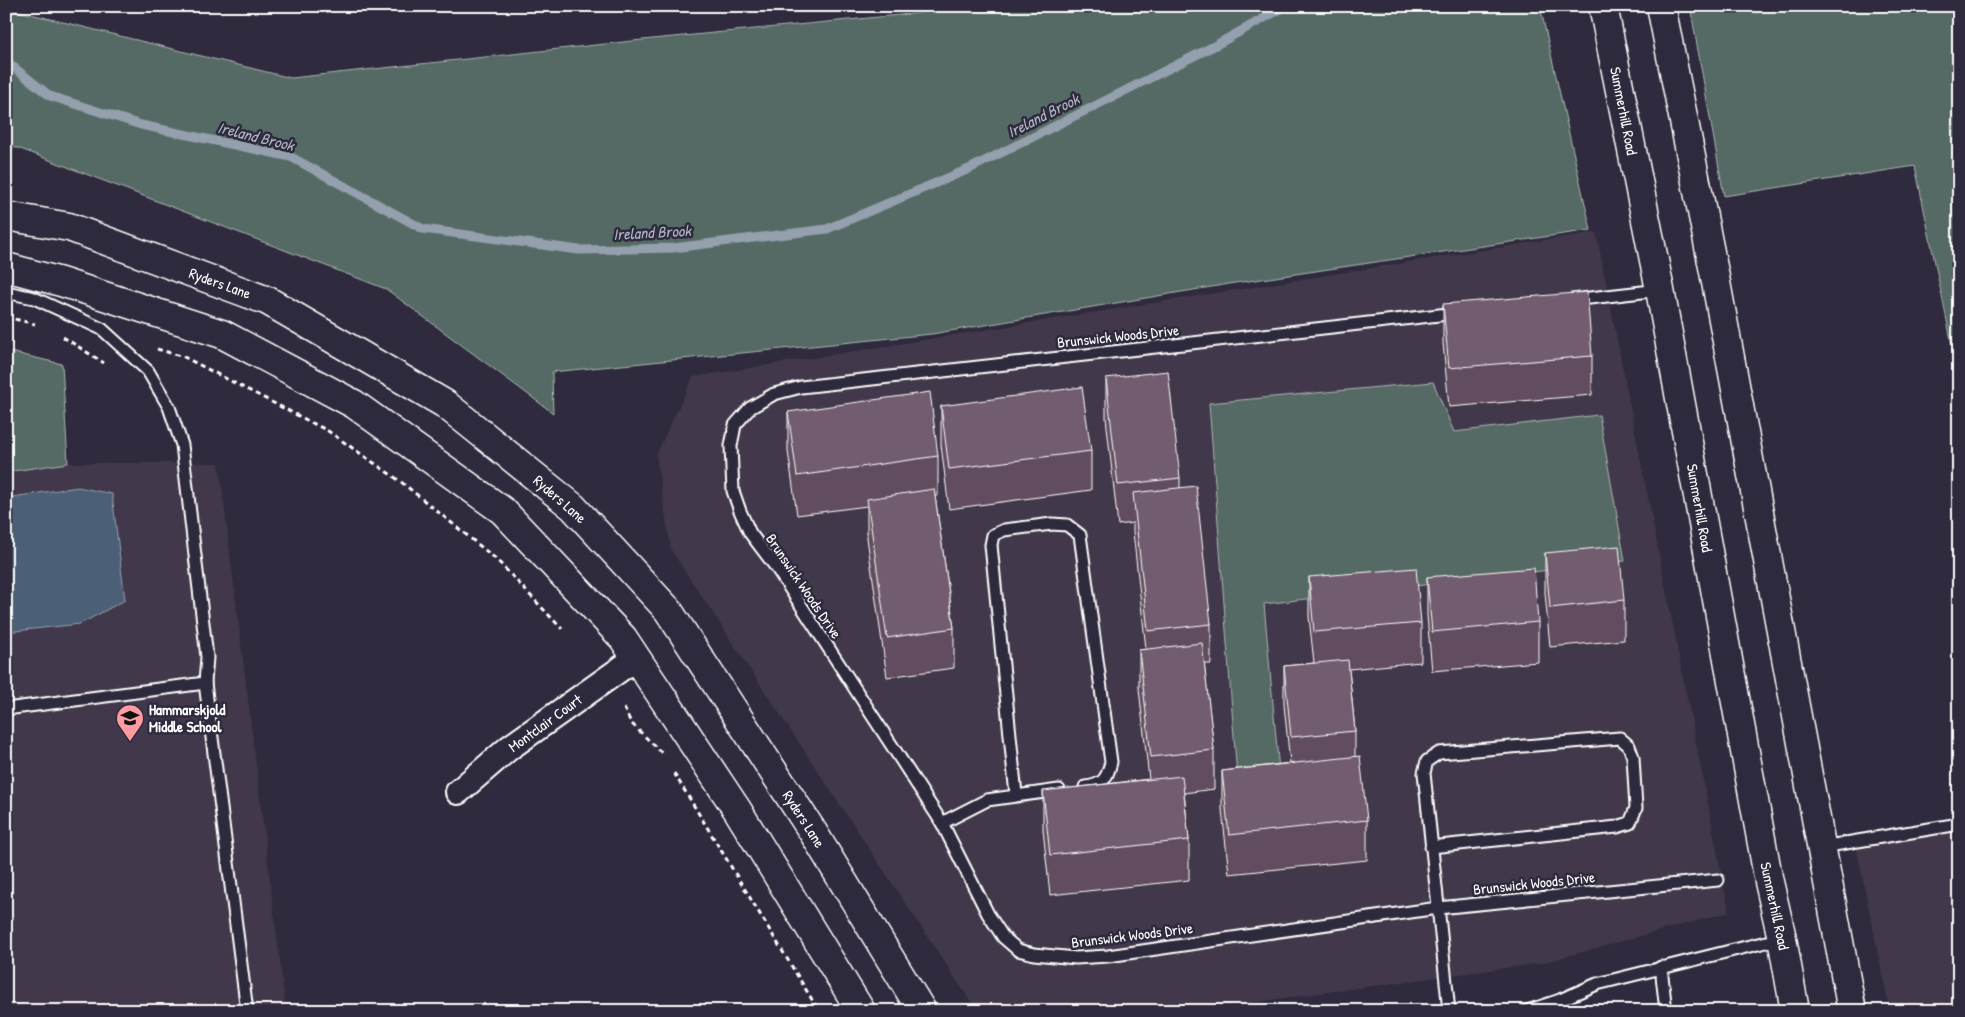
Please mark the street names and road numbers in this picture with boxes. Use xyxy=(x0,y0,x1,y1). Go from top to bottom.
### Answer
street label: Summerhill Road xyxy=(1605,65,1643,157)
street label: Ryders Lane xyxy=(186,262,254,304)
street label: Brunswick Woods Drive xyxy=(1056,319,1180,353)
street label: Summerhill Road xyxy=(1682,462,1718,554)
street label: Ryders Lane xyxy=(529,470,591,528)
street label: Brunswick Woods Drive xyxy=(761,529,847,643)
street label: Montclair Court xyxy=(504,689,587,757)
street label: Ryders Lane xyxy=(778,786,830,852)
street label: Summerhill Road xyxy=(1755,860,1795,952)
street label: Brunswick Woods Drive xyxy=(1472,866,1596,900)
street label: Brunswick Woods Drive xyxy=(1070,917,1194,953)

